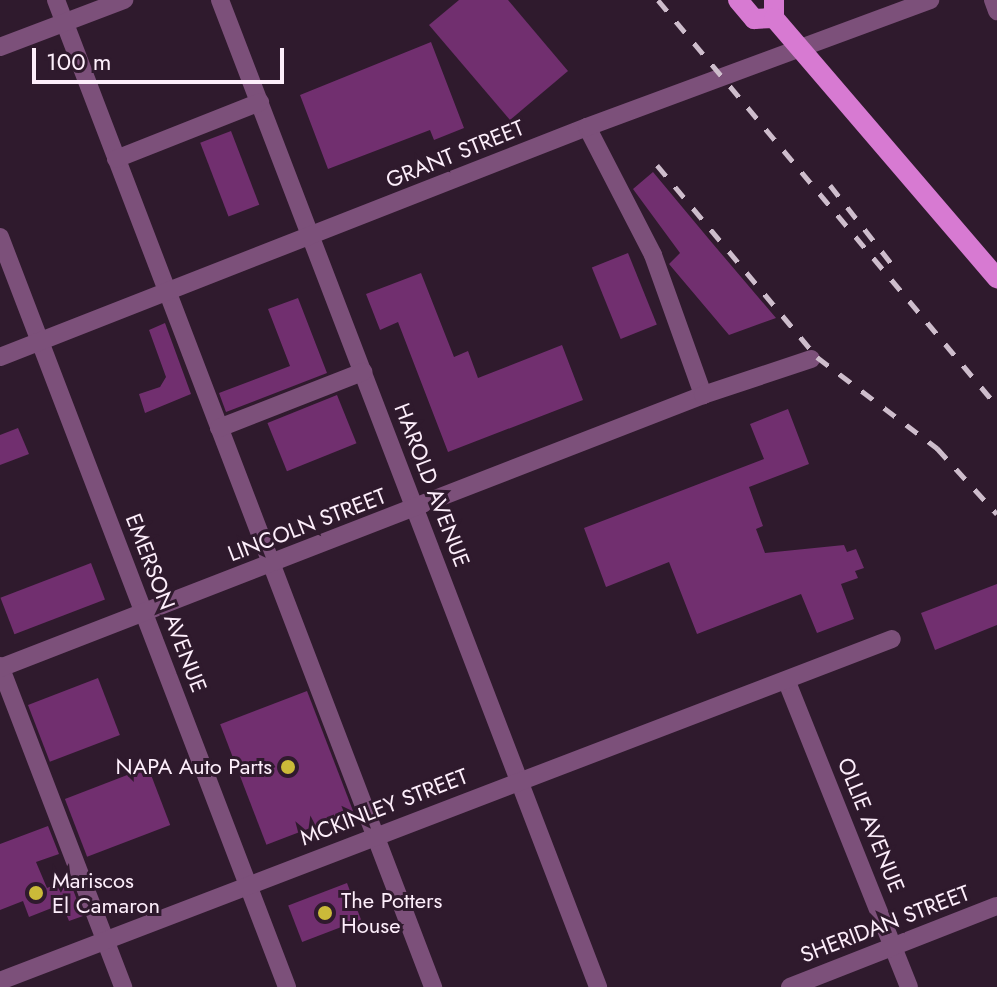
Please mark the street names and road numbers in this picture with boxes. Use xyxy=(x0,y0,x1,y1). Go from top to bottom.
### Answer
street label: GRANT STREET xyxy=(382,114,528,194)
street label: HAROLD AVENUE xyxy=(389,399,475,571)
street label: LINCOLN STREET xyxy=(224,483,390,567)
street label: EMERSON AVENUE xyxy=(120,510,212,696)
street label: OLLIE AVENUE xyxy=(832,754,910,896)
street label: MCKINLEY STREET xyxy=(296,763,472,851)
street label: SHERIDAN STREET xyxy=(797,880,973,968)

